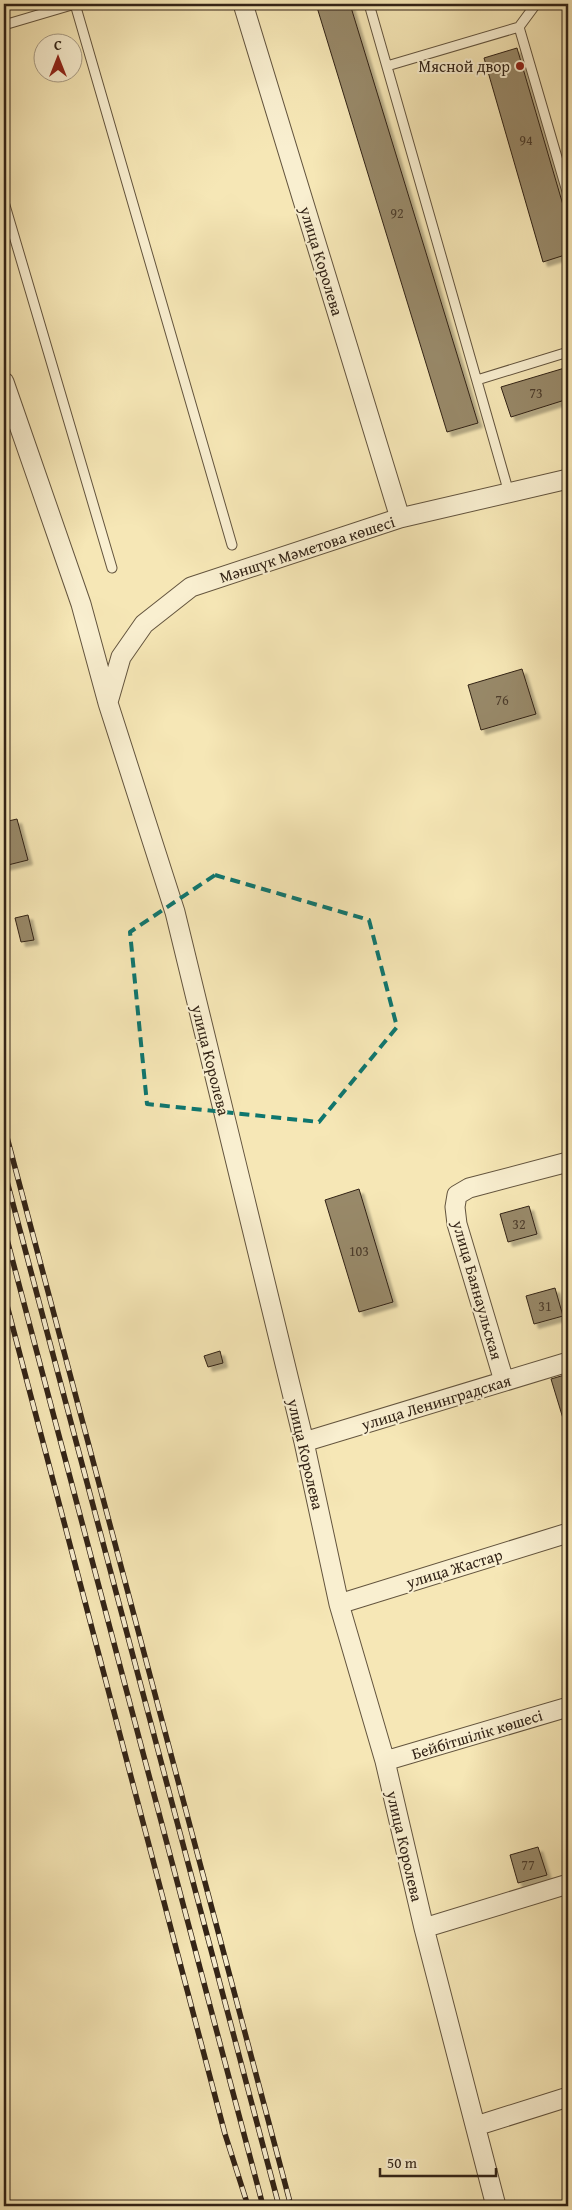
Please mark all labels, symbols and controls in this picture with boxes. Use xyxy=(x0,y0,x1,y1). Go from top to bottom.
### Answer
north arrow xyxy=(32,32,82,82)
text: С xyxy=(54,35,62,55)
place label: Мясной двор xyxy=(418,54,510,78)
marker: Мясной двор xyxy=(514,60,526,72)
house number: 94 xyxy=(519,130,533,150)
street label: улица Королева xyxy=(294,202,350,319)
house number: 92 xyxy=(390,203,404,223)
house number: 73 xyxy=(529,383,543,403)
street label: Мәншүк Мәметова көшесі xyxy=(216,509,398,589)
house number: 76 xyxy=(495,690,509,710)
street label: улица Королева xyxy=(185,1001,236,1118)
house number: 32 xyxy=(512,1214,526,1234)
street label: улица Баянаульская xyxy=(446,1216,509,1363)
house number: 103 xyxy=(349,1241,369,1261)
house number: 31 xyxy=(538,1296,552,1316)
street label: улица Ленинградская xyxy=(357,1368,514,1436)
street label: улица Королева xyxy=(281,1395,331,1512)
street label: улица Жастар xyxy=(402,1542,505,1594)
street label: Бейбітшілік көшесі xyxy=(408,1702,546,1765)
street label: улица Королева xyxy=(380,1787,430,1904)
house number: 77 xyxy=(521,1855,535,1875)
scale bar xyxy=(380,2145,496,2177)
text: 50 m xyxy=(387,2152,418,2173)

